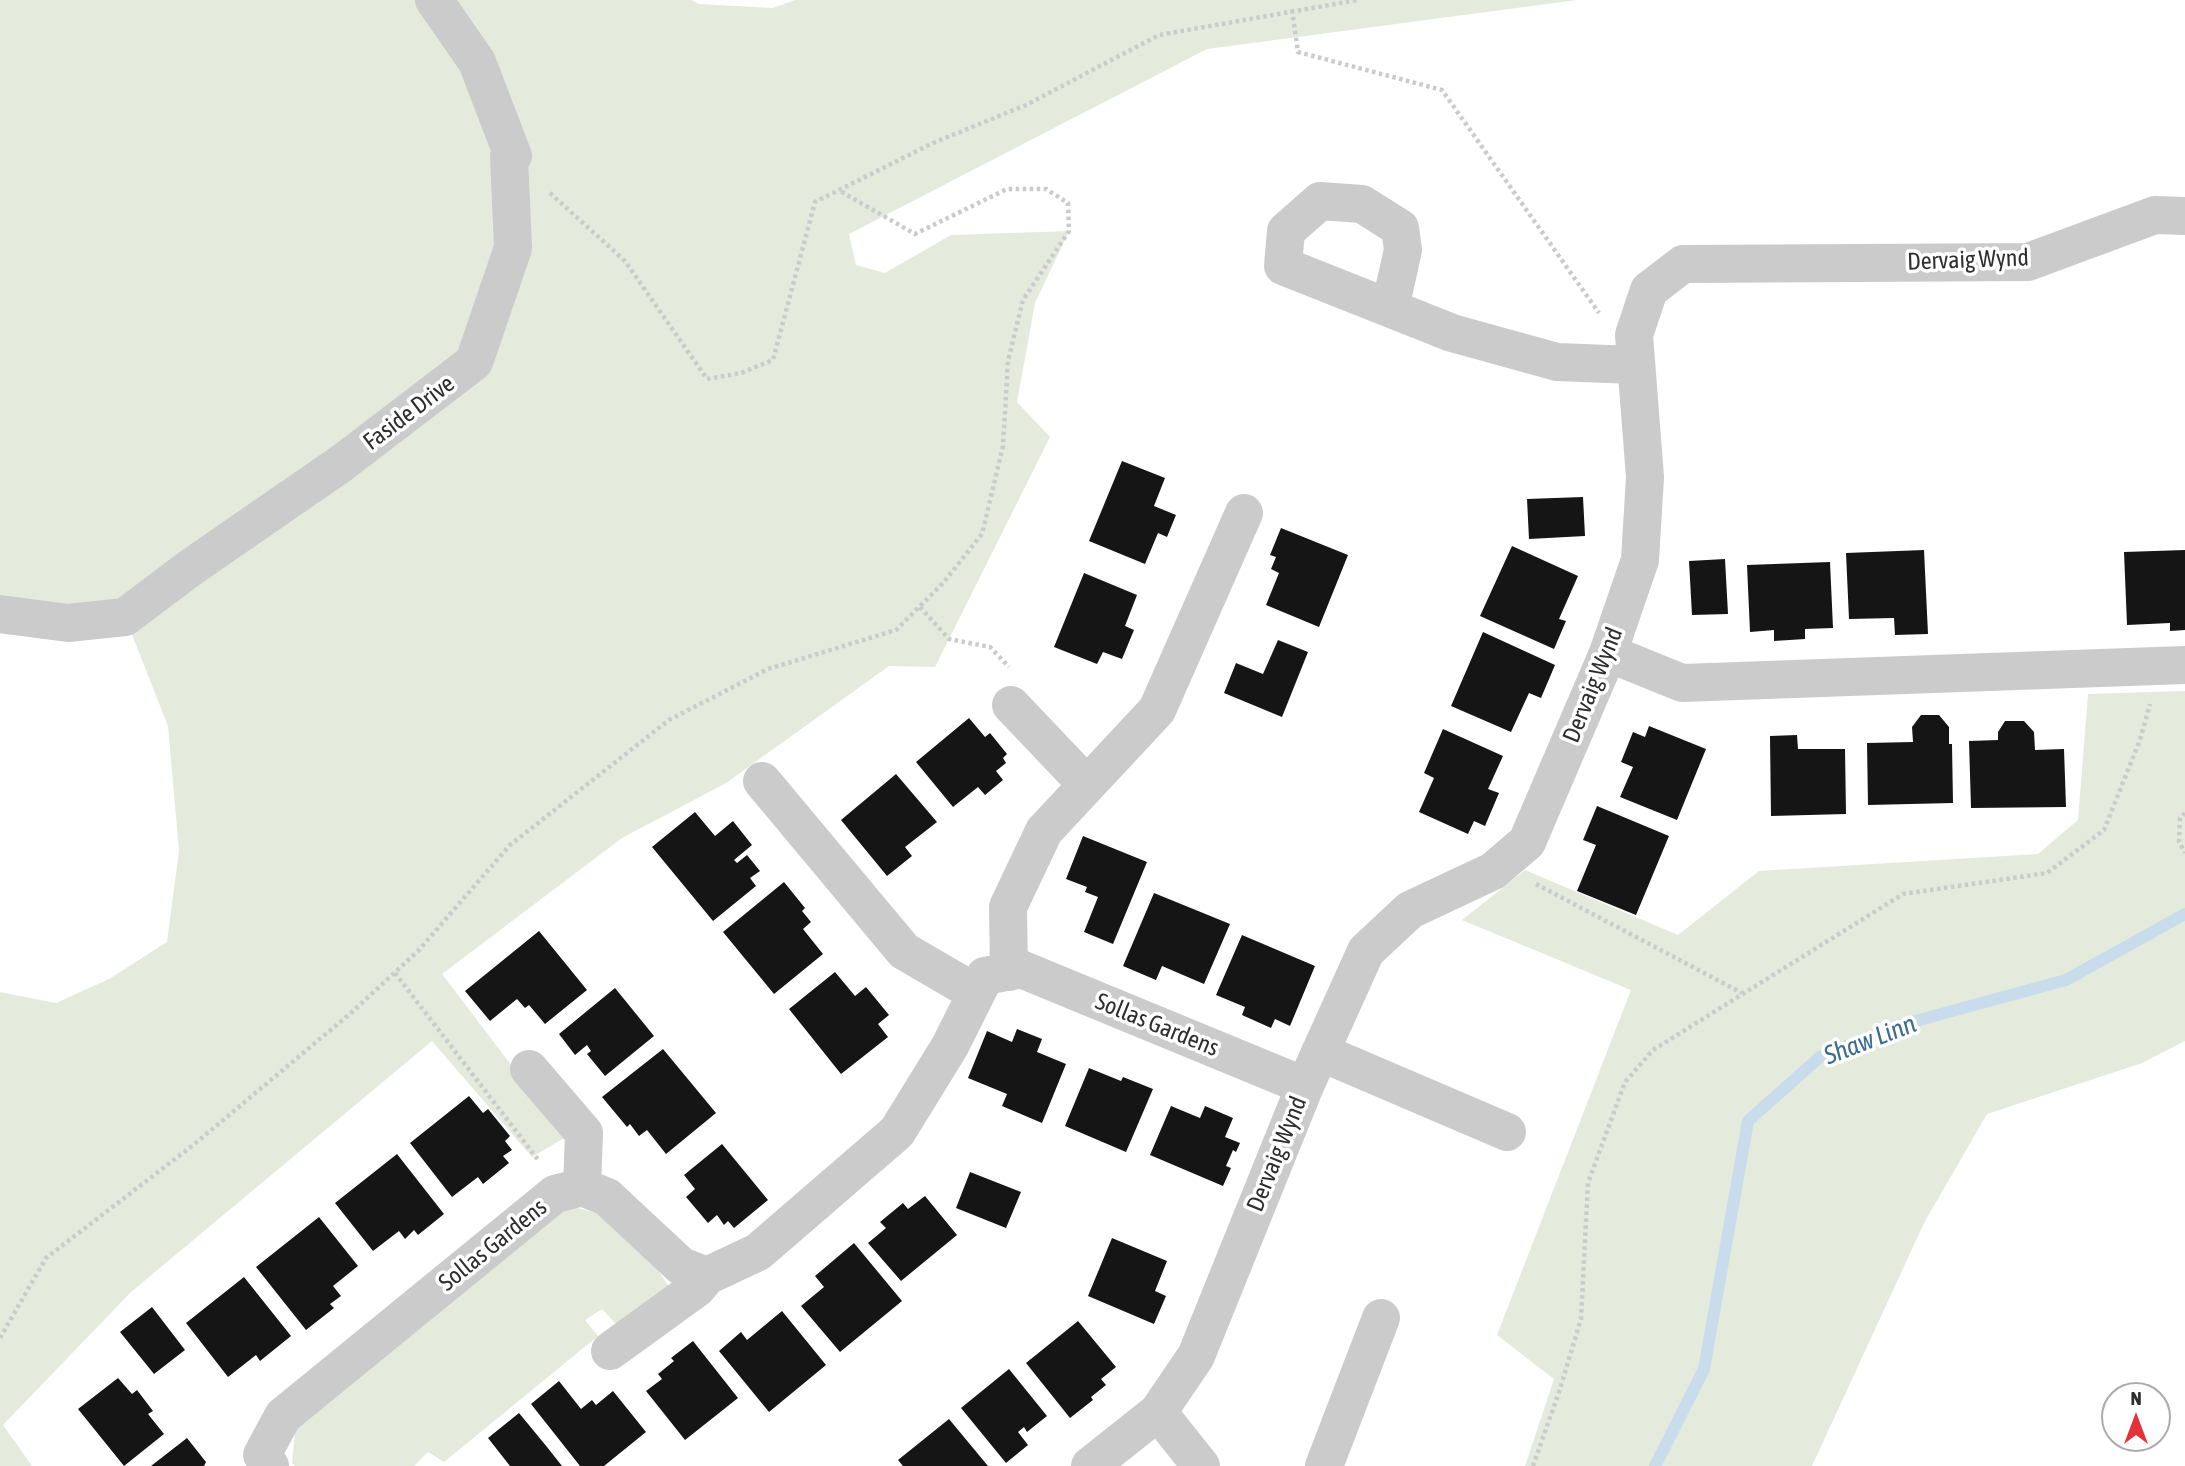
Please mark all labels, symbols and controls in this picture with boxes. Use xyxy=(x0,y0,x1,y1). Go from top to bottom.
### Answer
street label: Dervaig Wynd xyxy=(1907,243,2029,277)
street label: Faside Drive xyxy=(358,369,460,457)
street label: Dervaig Wynd xyxy=(1557,623,1629,747)
street label: Sollas Gardens xyxy=(1091,987,1223,1063)
water label: Shaw Linn xyxy=(1820,1008,1920,1072)
street label: Dervaig Wynd xyxy=(1241,1092,1313,1216)
street label: Sollas Gardens xyxy=(433,1193,553,1297)
north arrow xyxy=(2101,1382,2171,1452)
text: N xyxy=(2130,1387,2142,1409)

